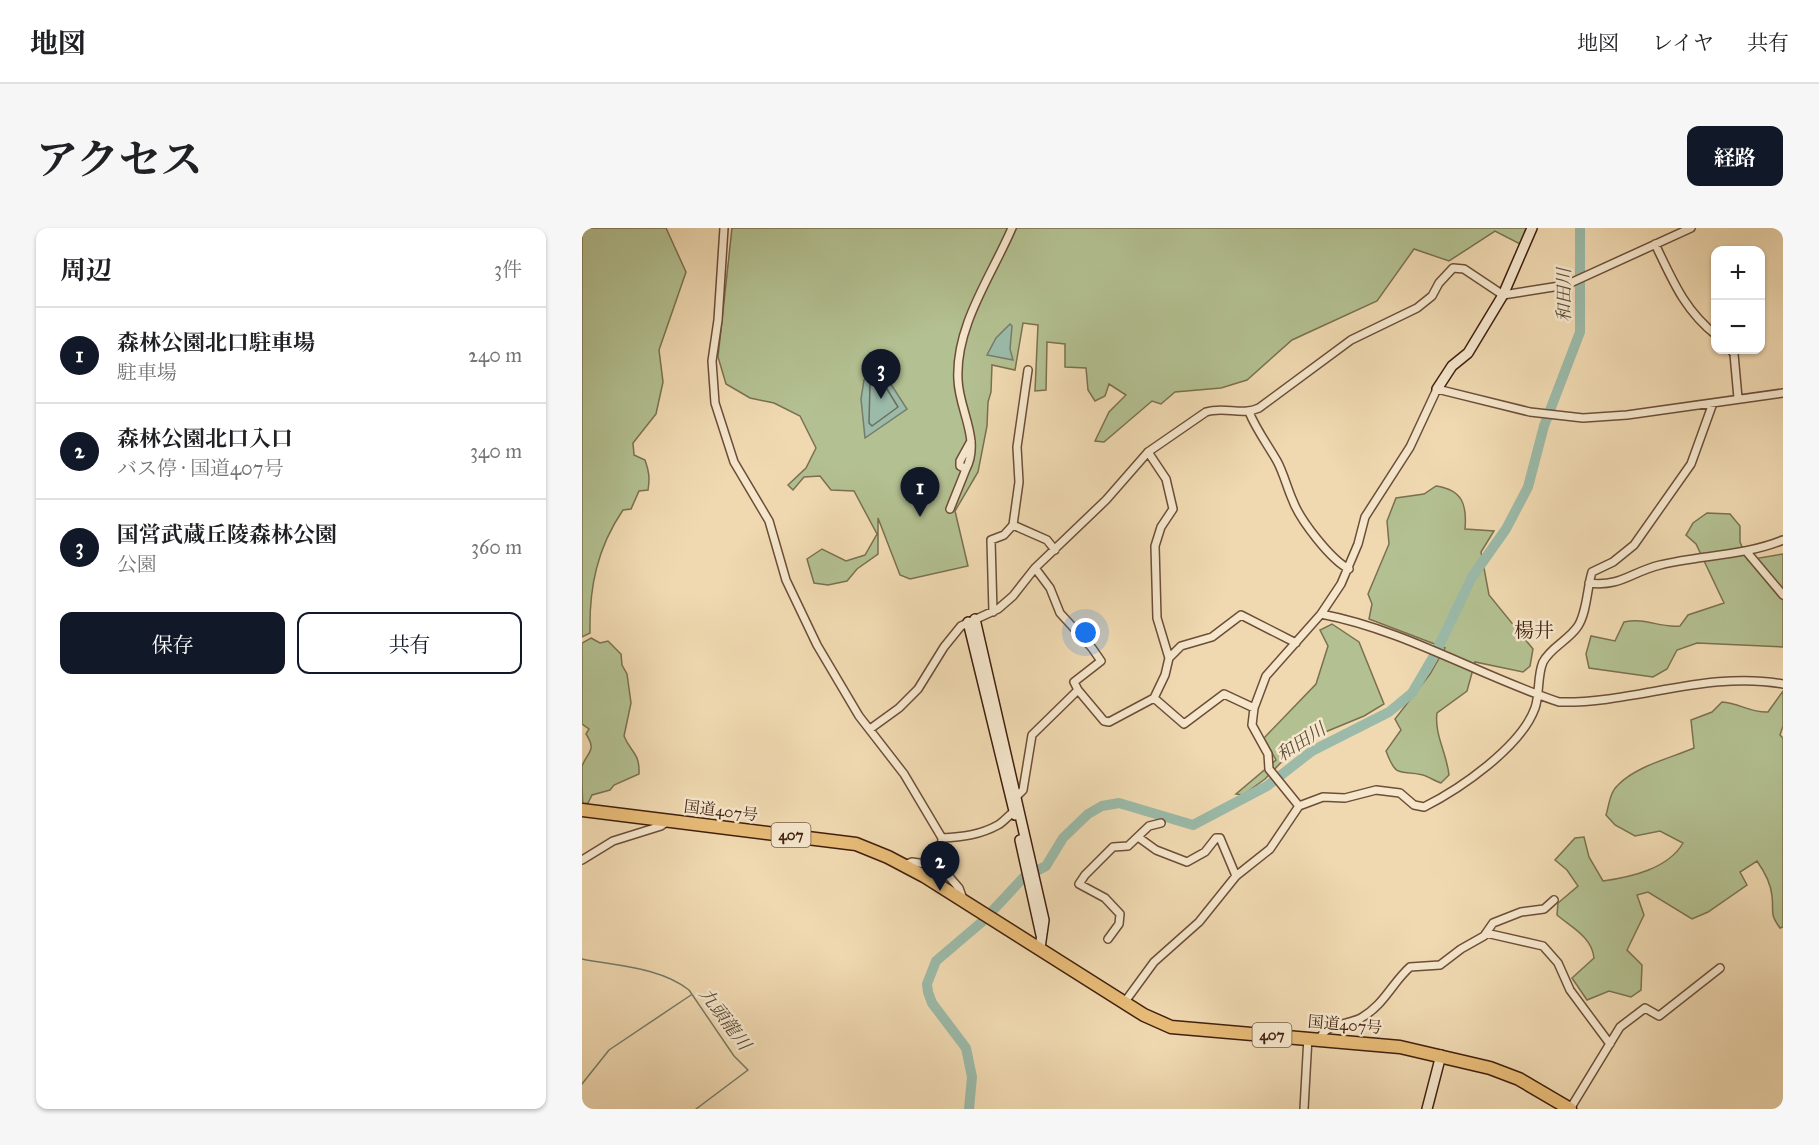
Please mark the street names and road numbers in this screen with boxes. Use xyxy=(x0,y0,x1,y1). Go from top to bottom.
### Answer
street label: 国道407号 xyxy=(683,797,759,824)
road number: 407 xyxy=(772,823,810,847)
street label: 国道407号 xyxy=(1307,1012,1383,1037)
road number: 407 xyxy=(1252,1023,1292,1047)

